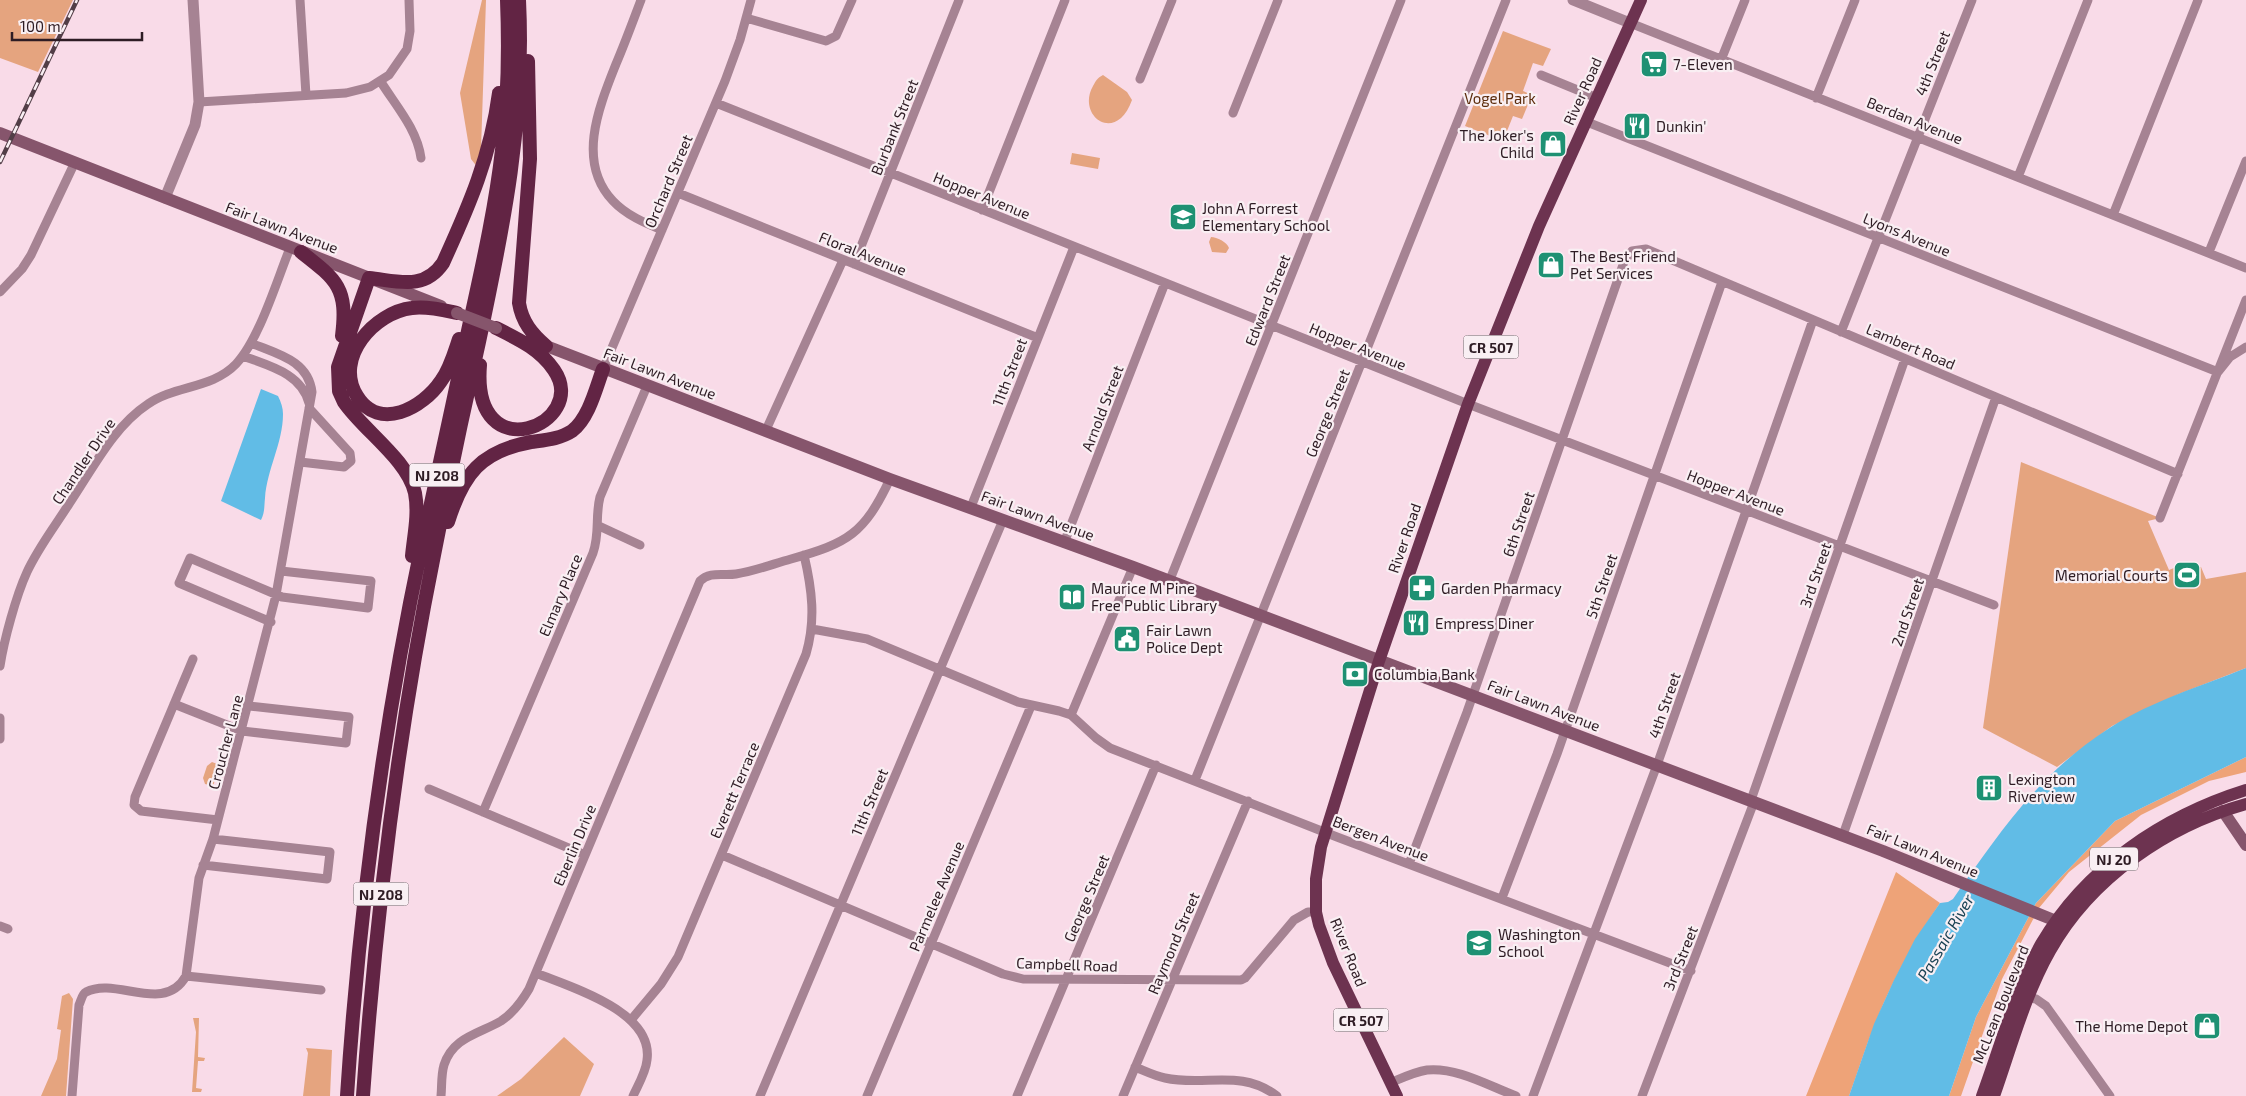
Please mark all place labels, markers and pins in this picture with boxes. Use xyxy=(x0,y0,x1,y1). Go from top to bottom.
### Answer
supermarket icon: 7-Eleven xyxy=(1639,49,1669,79)
place label: 7-Eleven xyxy=(1673,55,1733,73)
restaurant icon: Dunkin' xyxy=(1622,111,1652,141)
place label: Dunkin' xyxy=(1656,117,1706,135)
place label: The Joker's Child xyxy=(1460,126,1534,161)
shop icon: The Joker's Child xyxy=(1538,129,1568,159)
place label: John A Forrest Elementary School xyxy=(1202,199,1330,234)
school or university icon: John A Forrest Elementary School xyxy=(1168,202,1198,232)
place label: The Best Friend Pet Services xyxy=(1570,247,1676,282)
shop icon: The Best Friend Pet Services xyxy=(1536,250,1566,280)
sports icon: Memorial Courts xyxy=(2172,560,2202,590)
place label: Memorial Courts xyxy=(2055,566,2168,584)
pharmacy icon: Garden Pharmacy xyxy=(1407,573,1437,603)
place label: Maurice M Pine Free Public Library xyxy=(1091,579,1217,614)
place label: Garden Pharmacy xyxy=(1441,579,1562,597)
library icon: Maurice M Pine Free Public Library xyxy=(1057,582,1087,612)
restaurant icon: Empress Diner xyxy=(1401,608,1431,638)
place label: Empress Diner xyxy=(1435,614,1534,632)
place label: Fair Lawn Police Dept xyxy=(1146,621,1223,656)
public building icon: Fair Lawn Police Dept xyxy=(1112,624,1142,654)
bank icon: Columbia Bank xyxy=(1340,659,1370,689)
place label: Columbia Bank xyxy=(1374,665,1475,683)
place label: Lexington Riverview xyxy=(2008,770,2075,805)
building icon: Lexington Riverview xyxy=(1974,773,2004,803)
place label: Washington School xyxy=(1498,925,1580,960)
school or university icon: Washington School xyxy=(1464,928,1494,958)
shop icon: The Home Depot xyxy=(2192,1011,2222,1041)
place label: The Home Depot xyxy=(2075,1017,2188,1035)

